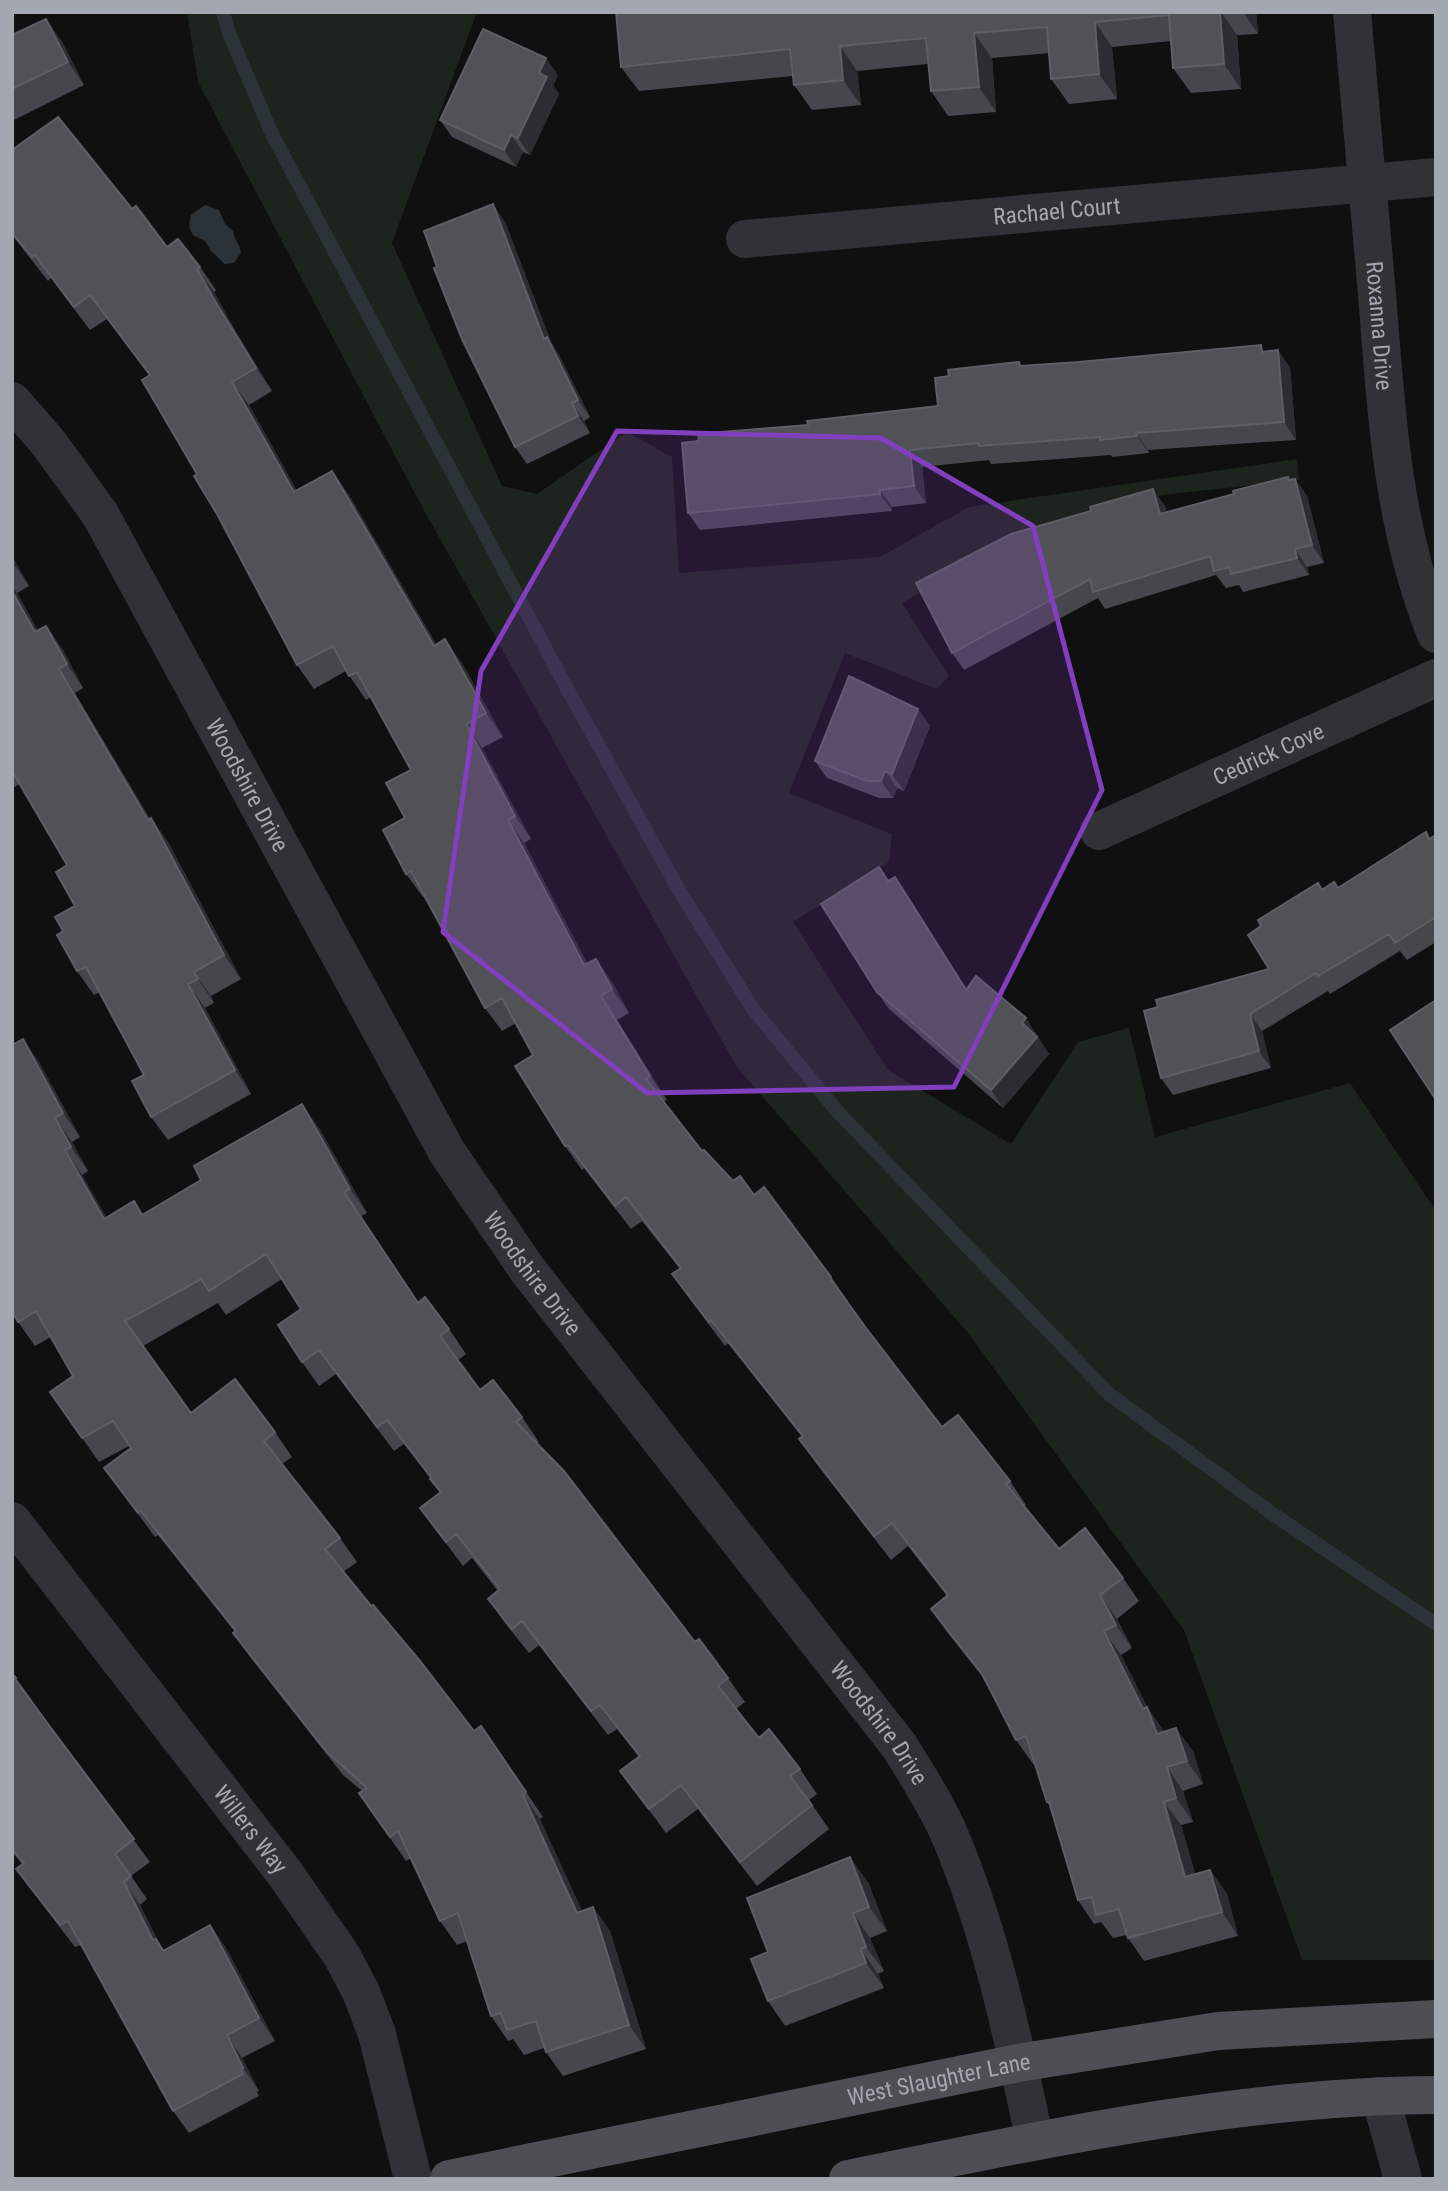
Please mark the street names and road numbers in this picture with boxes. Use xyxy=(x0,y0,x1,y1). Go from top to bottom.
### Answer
street label: Rachael Court xyxy=(992,192,1121,230)
street label: Roxanna Drive xyxy=(1361,260,1398,391)
street label: Woodshire Drive xyxy=(200,714,295,856)
street label: Cedrick Cove xyxy=(1209,717,1328,791)
street label: Woodshire Drive xyxy=(478,1206,587,1341)
street label: Woodshire Drive xyxy=(825,1656,933,1790)
street label: Willers Way xyxy=(208,1780,294,1879)
street label: West Slaughter Lane xyxy=(845,2048,1032,2111)

